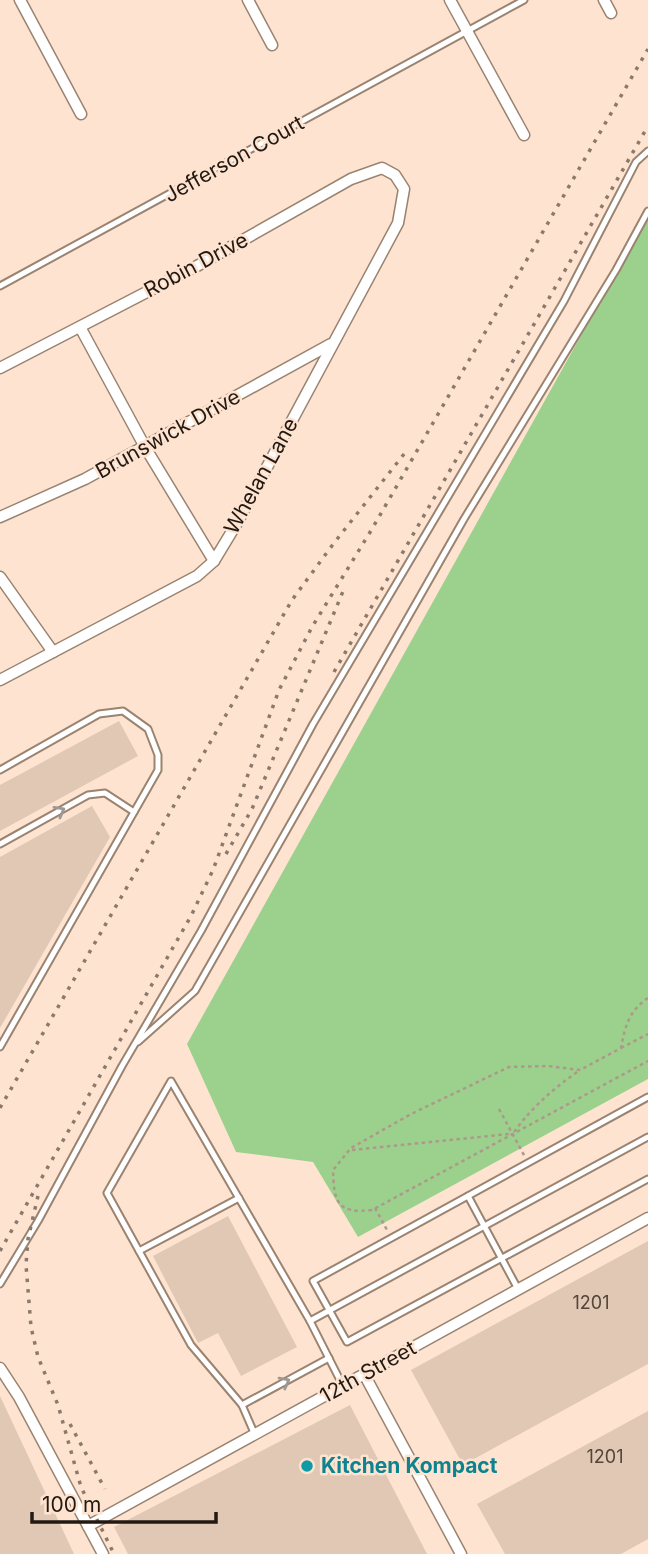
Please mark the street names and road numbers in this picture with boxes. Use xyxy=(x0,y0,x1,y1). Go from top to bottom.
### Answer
street label: Jefferson Court xyxy=(160,110,308,207)
street label: Robin Drive xyxy=(139,227,252,302)
street label: Brunswick Drive xyxy=(91,384,244,484)
street label: Whelan Lane xyxy=(218,413,303,538)
street label: 12th Street xyxy=(315,1335,420,1408)

